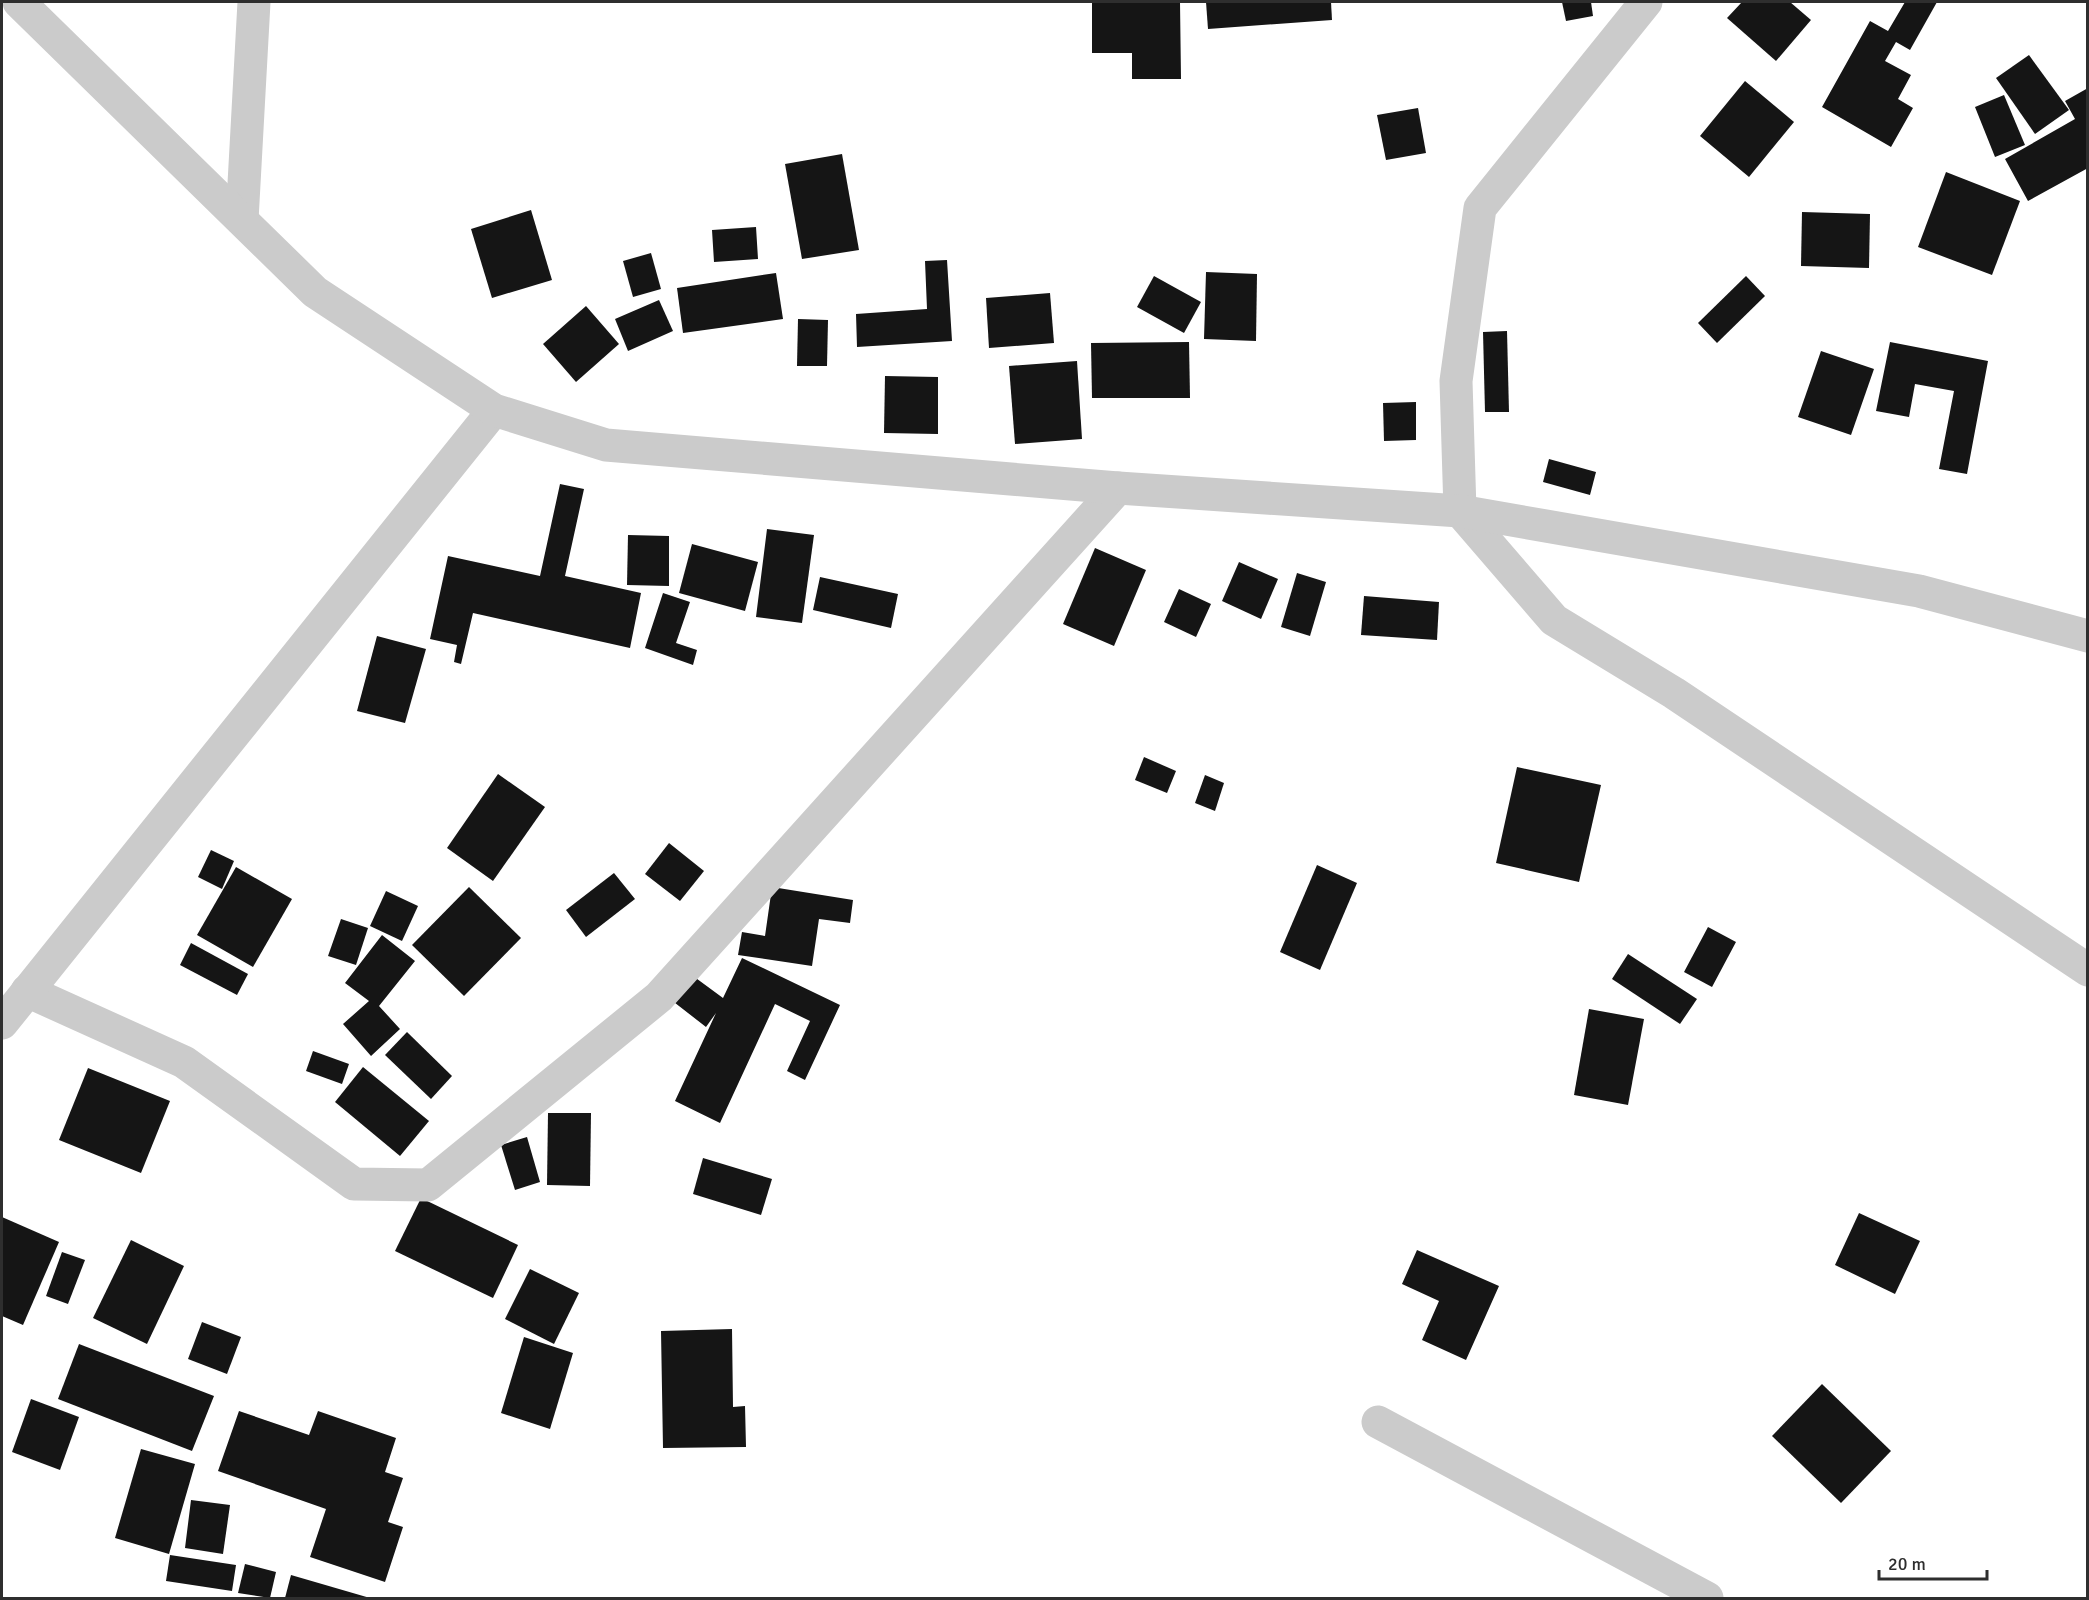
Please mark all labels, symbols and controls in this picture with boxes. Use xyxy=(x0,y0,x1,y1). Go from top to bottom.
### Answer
scale bar xyxy=(1879,1543,1987,1581)
text: 20 m xyxy=(1888,1553,1926,1575)

